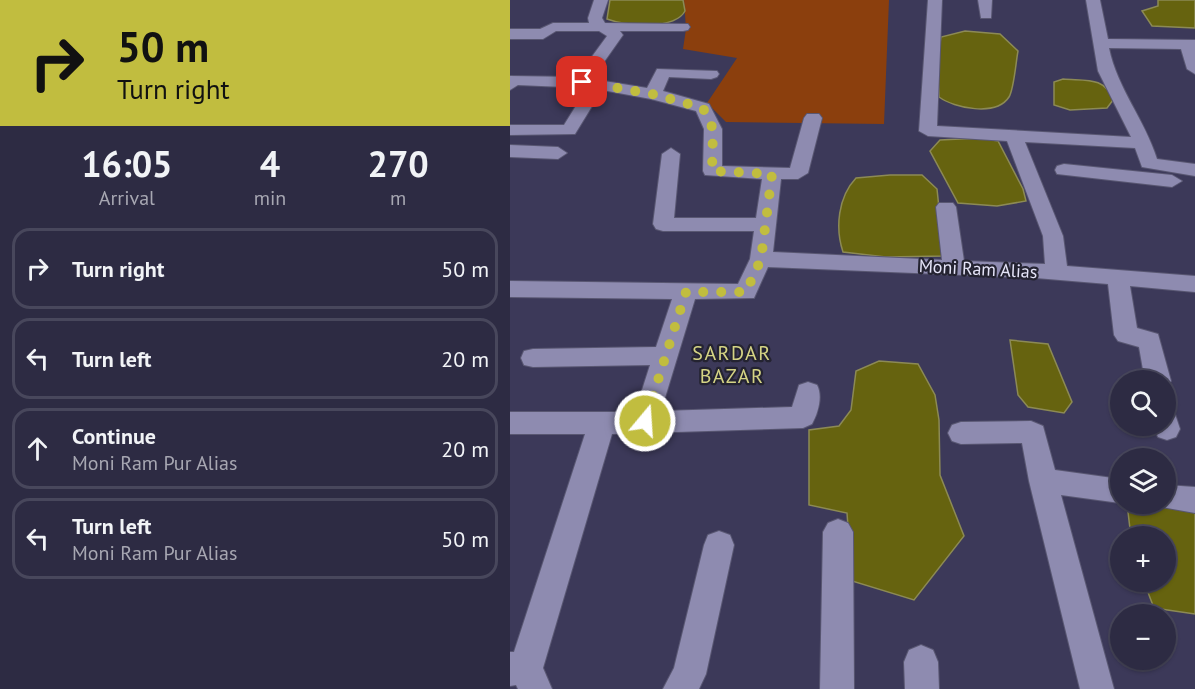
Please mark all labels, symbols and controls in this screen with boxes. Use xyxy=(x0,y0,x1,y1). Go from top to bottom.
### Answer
text: 50 m xyxy=(117,19,209,74)
icon: right xyxy=(18,24,96,102)
pin xyxy=(556,56,607,107)
icon: arrive xyxy=(565,65,598,98)
text: Turn right xyxy=(117,72,230,106)
text: 16:05 xyxy=(81,140,173,187)
text: 4 xyxy=(260,140,280,187)
text: 270 xyxy=(368,140,429,187)
text: Arrival xyxy=(99,185,155,211)
text: min xyxy=(254,185,286,211)
text: m xyxy=(390,185,406,211)
icon: right xyxy=(21,252,54,285)
street label: Moni Ram Alias xyxy=(918,254,1038,283)
text: Turn right xyxy=(72,255,164,283)
text: 50 m xyxy=(441,255,489,283)
district label: SARDAR BAZAR xyxy=(692,340,772,389)
icon: left xyxy=(21,342,54,375)
text: Turn left xyxy=(72,345,152,373)
text: 20 m xyxy=(441,345,489,373)
map controls xyxy=(1110,370,1176,670)
button: search xyxy=(1110,370,1176,436)
position arrow xyxy=(613,389,677,453)
text: Continue xyxy=(72,422,156,450)
icon: ahead xyxy=(21,432,54,465)
text: 20 m xyxy=(441,435,489,463)
button: layers xyxy=(1110,448,1176,514)
text: Moni Ram Pur Alias xyxy=(72,450,237,476)
text: Turn left xyxy=(72,512,152,540)
icon: left xyxy=(21,522,54,555)
text: 50 m xyxy=(441,525,489,553)
button: + xyxy=(1110,526,1176,592)
text: Moni Ram Pur Alias xyxy=(72,540,237,566)
button: − xyxy=(1110,604,1176,670)

